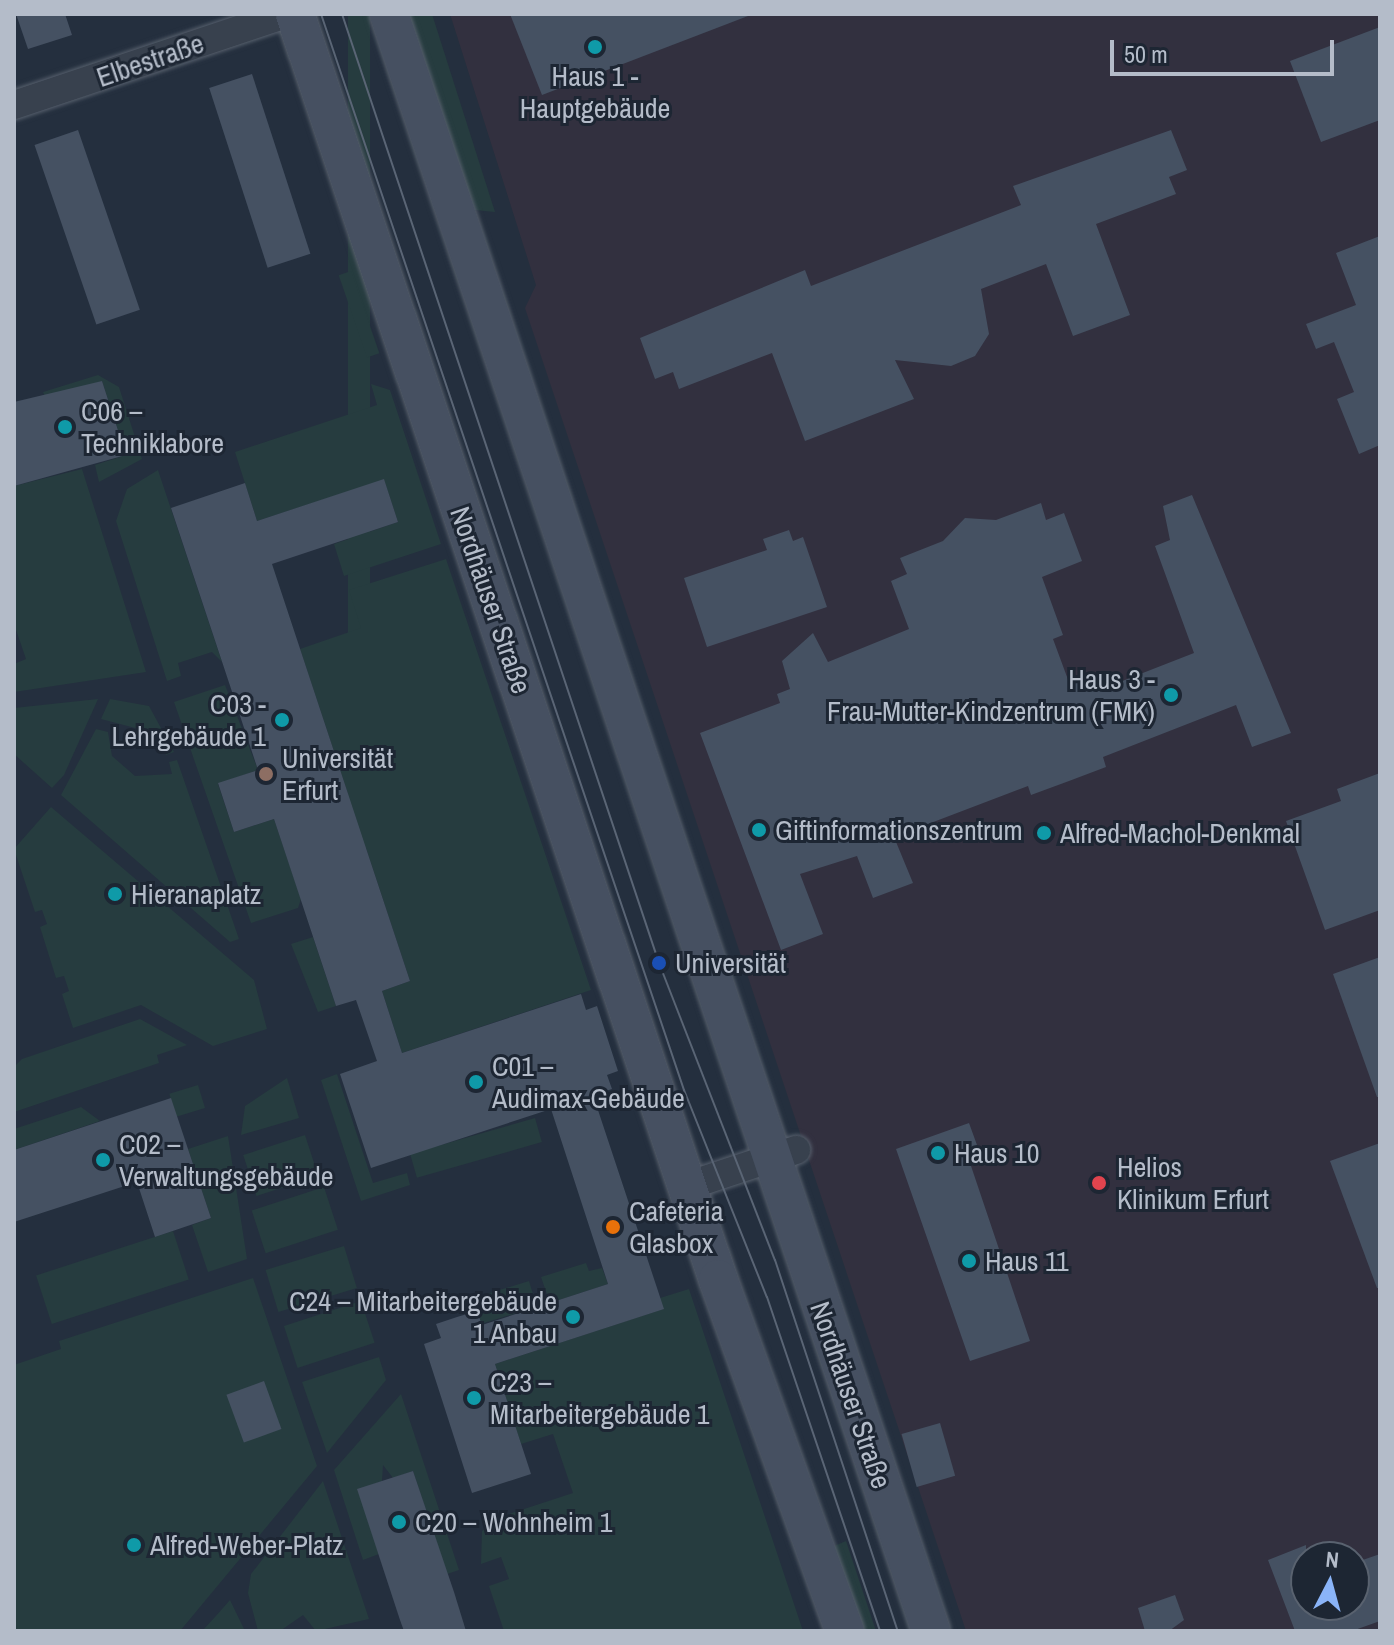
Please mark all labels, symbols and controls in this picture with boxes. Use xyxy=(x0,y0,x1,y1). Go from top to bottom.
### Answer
scale bar xyxy=(1114,24,1338,74)
street label: Elbestraße xyxy=(92,26,208,94)
marker: Haus 1 - Hauptgebäude xyxy=(586,38,604,56)
text: 50 m xyxy=(1124,38,1168,70)
place label: Haus 1 - Hauptgebäude xyxy=(520,59,670,125)
place label: C06 – Techniklabore xyxy=(81,394,224,460)
marker: C06 – Techniklabore xyxy=(56,418,74,436)
street label: Nordhäuser Straße xyxy=(443,502,539,698)
place label: Haus 3 - Frau-Mutter-Kindzentrum (FMK) xyxy=(827,662,1155,728)
marker: Haus 3 - Frau-Mutter-Kindzentrum (FMK) xyxy=(1162,686,1180,704)
place label: C03 - Lehrgebäude 1 xyxy=(112,687,266,753)
marker: C03 - Lehrgebäude 1 xyxy=(273,711,291,729)
place label: Universität Erfurt xyxy=(282,741,393,807)
marker: Universität Erfurt xyxy=(257,765,275,783)
place label: Giftinformationszentrum xyxy=(775,813,1023,847)
place label: Alfred-Machol-Denkmal xyxy=(1060,816,1300,850)
marker: Giftinformationszentrum xyxy=(750,821,768,839)
marker: Alfred-Machol-Denkmal xyxy=(1035,824,1053,842)
place label: Hieranaplatz xyxy=(131,877,261,911)
marker: Hieranaplatz xyxy=(106,885,124,903)
place label: Universität xyxy=(675,946,786,980)
marker: Universität xyxy=(650,954,668,972)
place label: C01 – Audimax-Gebäude xyxy=(492,1049,685,1115)
marker: C01 – Audimax-Gebäude xyxy=(467,1073,485,1091)
place label: C02 – Verwaltungsgebäude xyxy=(119,1127,333,1193)
place label: Haus 10 xyxy=(954,1136,1040,1170)
marker: Haus 10 xyxy=(929,1144,947,1162)
place label: Helios Klinikum Erfurt xyxy=(1117,1150,1269,1216)
marker: C02 – Verwaltungsgebäude xyxy=(94,1151,112,1169)
marker: Helios Klinikum Erfurt xyxy=(1088,1172,1110,1194)
place label: Cafeteria Glasbox xyxy=(629,1194,723,1260)
marker: Cafeteria Glasbox xyxy=(604,1218,622,1236)
place label: Haus 11 xyxy=(985,1244,1069,1278)
marker: Haus 11 xyxy=(960,1252,978,1270)
place label: C24 – Mitarbeitergebäude 1 Anbau xyxy=(289,1284,557,1350)
street label: Nordhäuser Straße xyxy=(803,1297,899,1493)
marker: C24 – Mitarbeitergebäude 1 Anbau xyxy=(564,1308,582,1326)
place label: C23 – Mitarbeitergebäude 1 xyxy=(490,1365,710,1431)
marker: C23 – Mitarbeitergebäude 1 xyxy=(465,1389,483,1407)
place label: C20 – Wohnheim 1 xyxy=(415,1505,612,1539)
marker: C20 – Wohnheim 1 xyxy=(390,1513,408,1531)
place label: Alfred-Weber-Platz xyxy=(150,1528,344,1562)
marker: Alfred-Weber-Platz xyxy=(125,1536,143,1554)
north arrow xyxy=(1290,1541,1370,1621)
text: N xyxy=(1324,1544,1340,1575)

